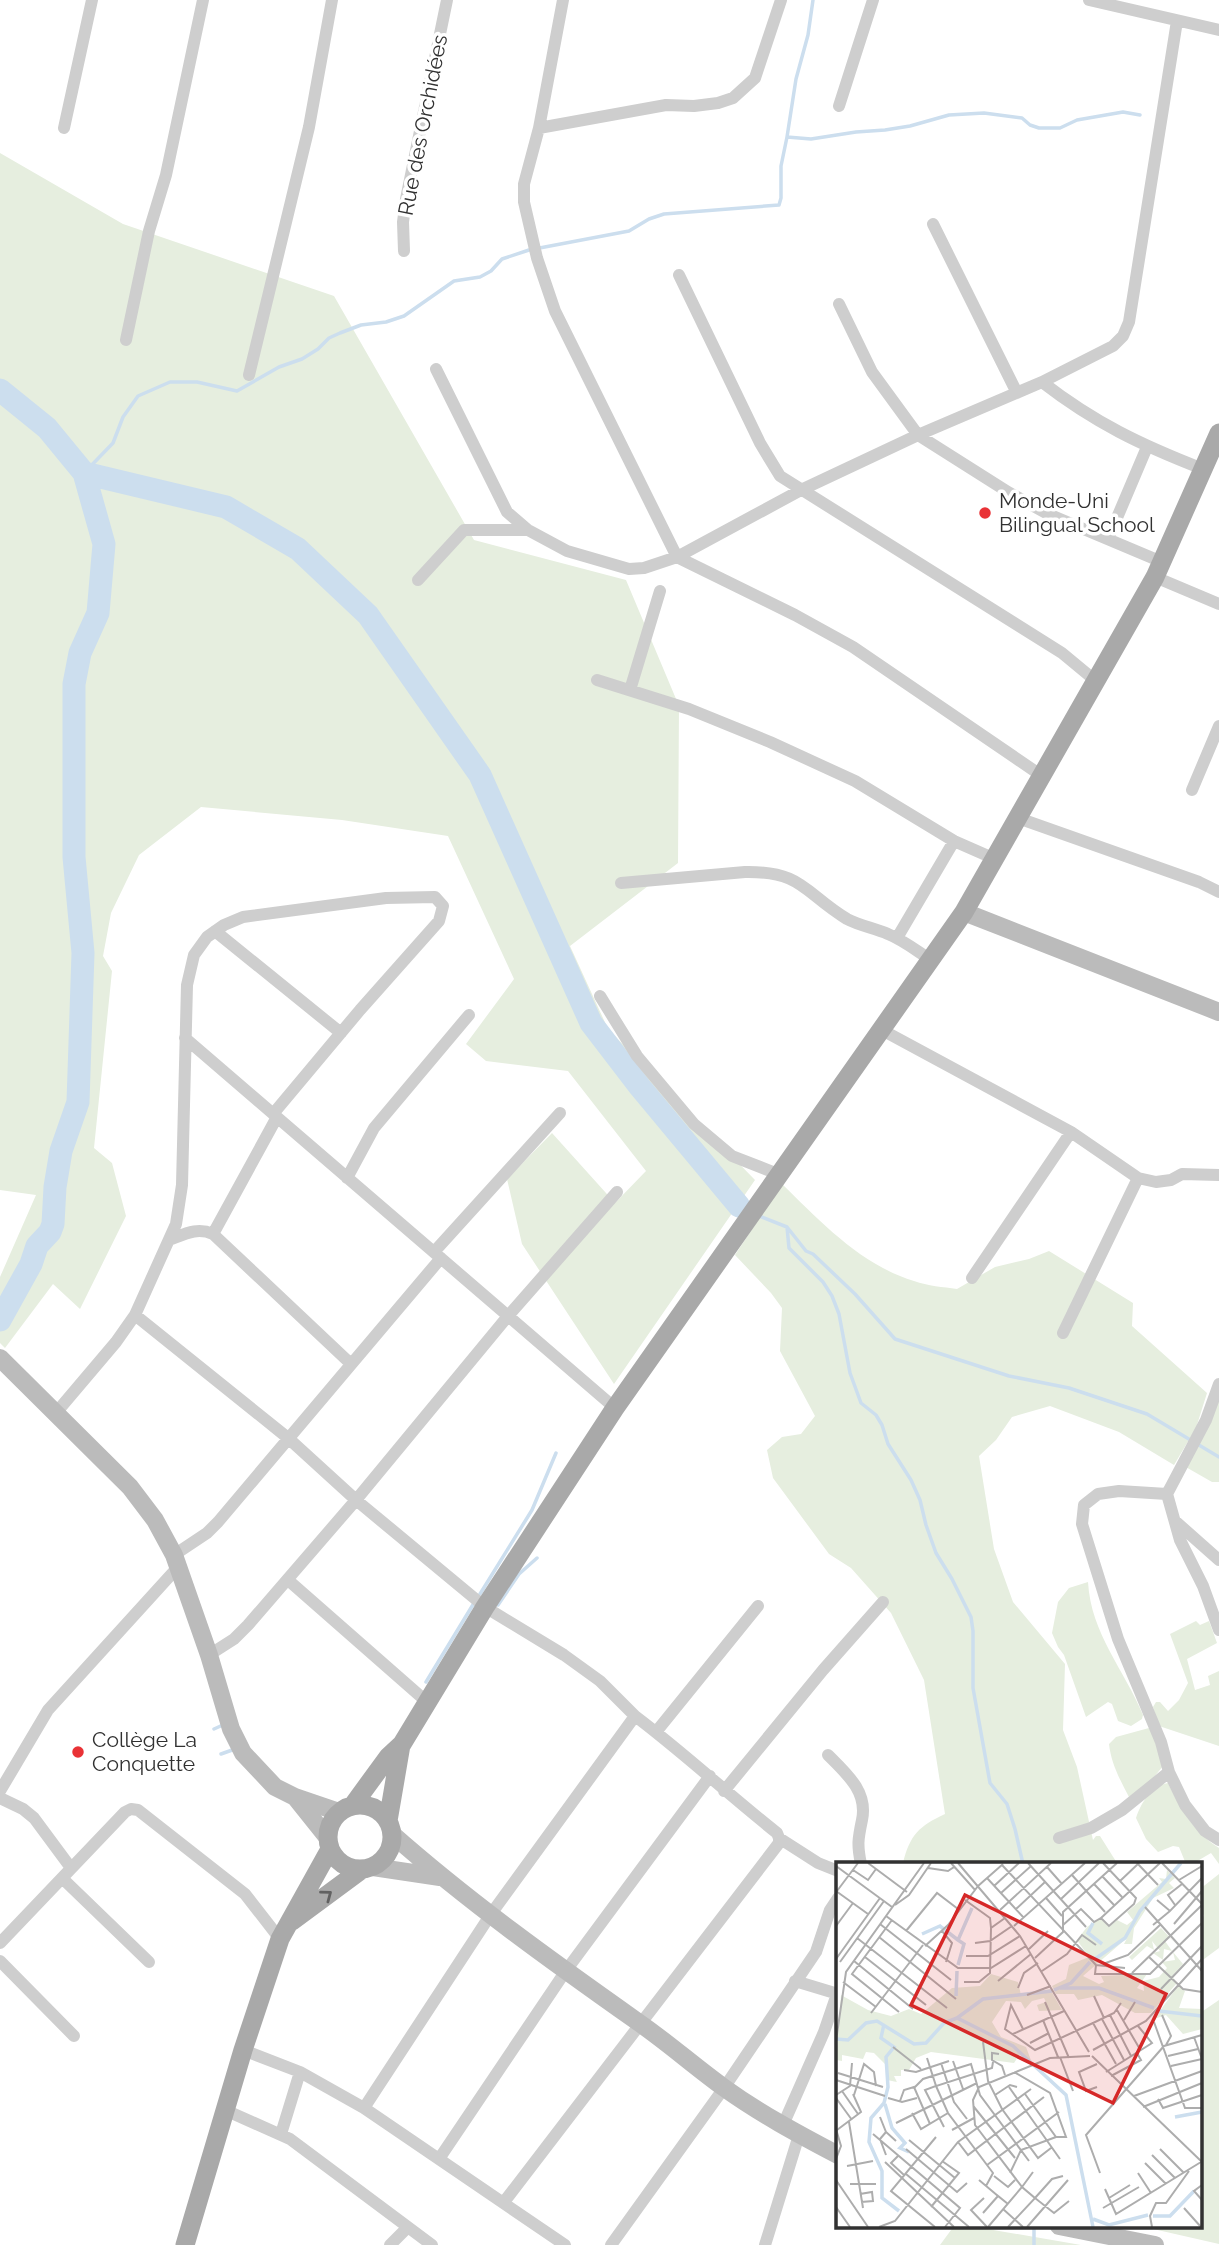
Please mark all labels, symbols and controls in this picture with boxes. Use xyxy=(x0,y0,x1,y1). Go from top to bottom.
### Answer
street label: Rue des Orchidées xyxy=(393,32,452,217)
place label: Monde-Uni Bilingual School xyxy=(999,488,1155,537)
marker: Monde-Uni Bilingual School xyxy=(977,505,993,521)
place label: Collège La Conquette xyxy=(92,1727,197,1776)
marker: Collège La Conquette xyxy=(70,1744,86,1760)
inset map xyxy=(836,1862,1202,2228)
one-way arrow xyxy=(319,1891,331,1904)

